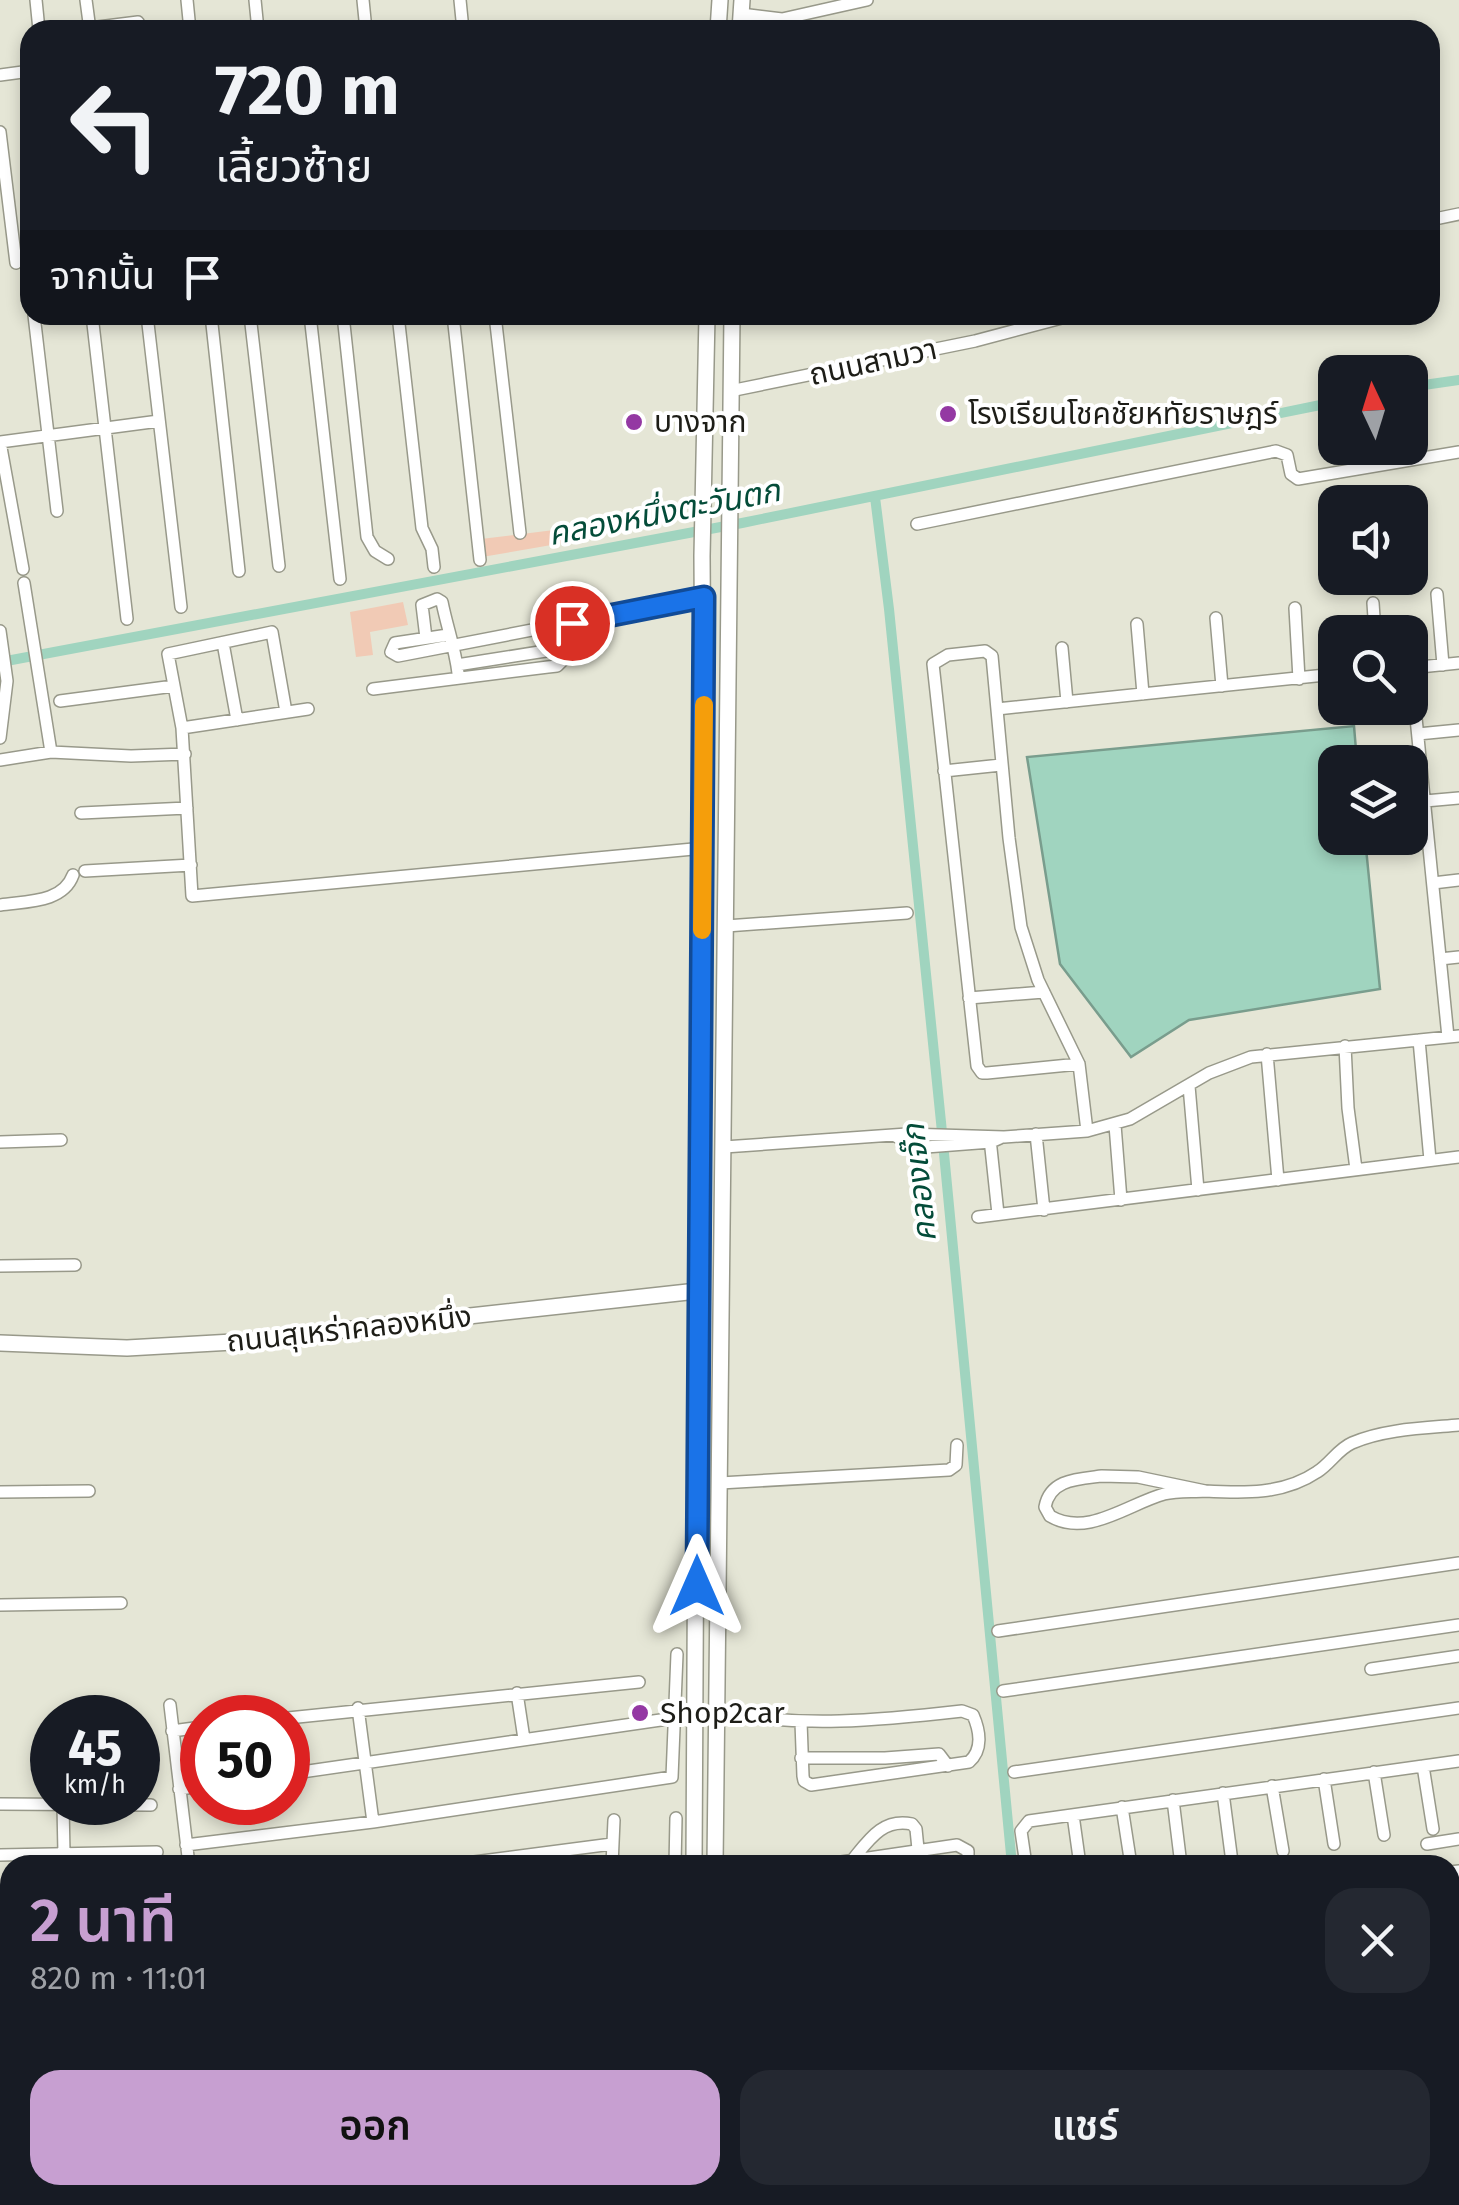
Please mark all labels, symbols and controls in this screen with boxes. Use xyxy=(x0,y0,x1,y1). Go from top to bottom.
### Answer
text: 720 m xyxy=(215,49,400,133)
icon: left xyxy=(50,60,180,190)
text: เลี้ยวซ้าย xyxy=(215,140,372,194)
icon: arrive xyxy=(175,250,230,305)
text: จากนั้น xyxy=(50,253,155,299)
street label: ถนนสามวา xyxy=(806,331,940,393)
north arrow xyxy=(1318,355,1428,465)
map controls xyxy=(1318,355,1428,855)
place label: โรงเรียนโชคชัยหทัยราษฎร์ xyxy=(968,396,1279,432)
marker: โรงเรียนโชคชัยหทัยราษฎร์ xyxy=(937,403,959,425)
place label: บางจาก xyxy=(654,404,747,440)
marker: บางจาก xyxy=(623,411,645,433)
water label: คลองหนึ่งตะวันตก xyxy=(544,468,785,553)
button: sound xyxy=(1318,485,1428,595)
pin xyxy=(530,581,615,666)
icon: arrive xyxy=(545,596,600,651)
button: search xyxy=(1318,615,1428,725)
button: layers xyxy=(1318,745,1428,855)
water label: คลองเจ๊ก xyxy=(894,1120,944,1244)
street label: ถนนสุเหร่าคลองหนึ่ง xyxy=(224,1295,473,1360)
position arrow xyxy=(645,1534,749,1638)
speed limit sign: 50 xyxy=(180,1695,310,1825)
place label: Shop2car xyxy=(660,1695,785,1731)
marker: Shop2car xyxy=(629,1702,651,1724)
text: 45 xyxy=(68,1718,122,1778)
text: km/h xyxy=(64,1770,126,1800)
text: 2 นาที xyxy=(30,1885,177,1957)
button: close xyxy=(1325,1888,1430,1993)
text: 820 m · 11:01 xyxy=(30,1959,207,1997)
button: ออก xyxy=(30,2070,720,2185)
button: แชร์ xyxy=(740,2070,1430,2185)

